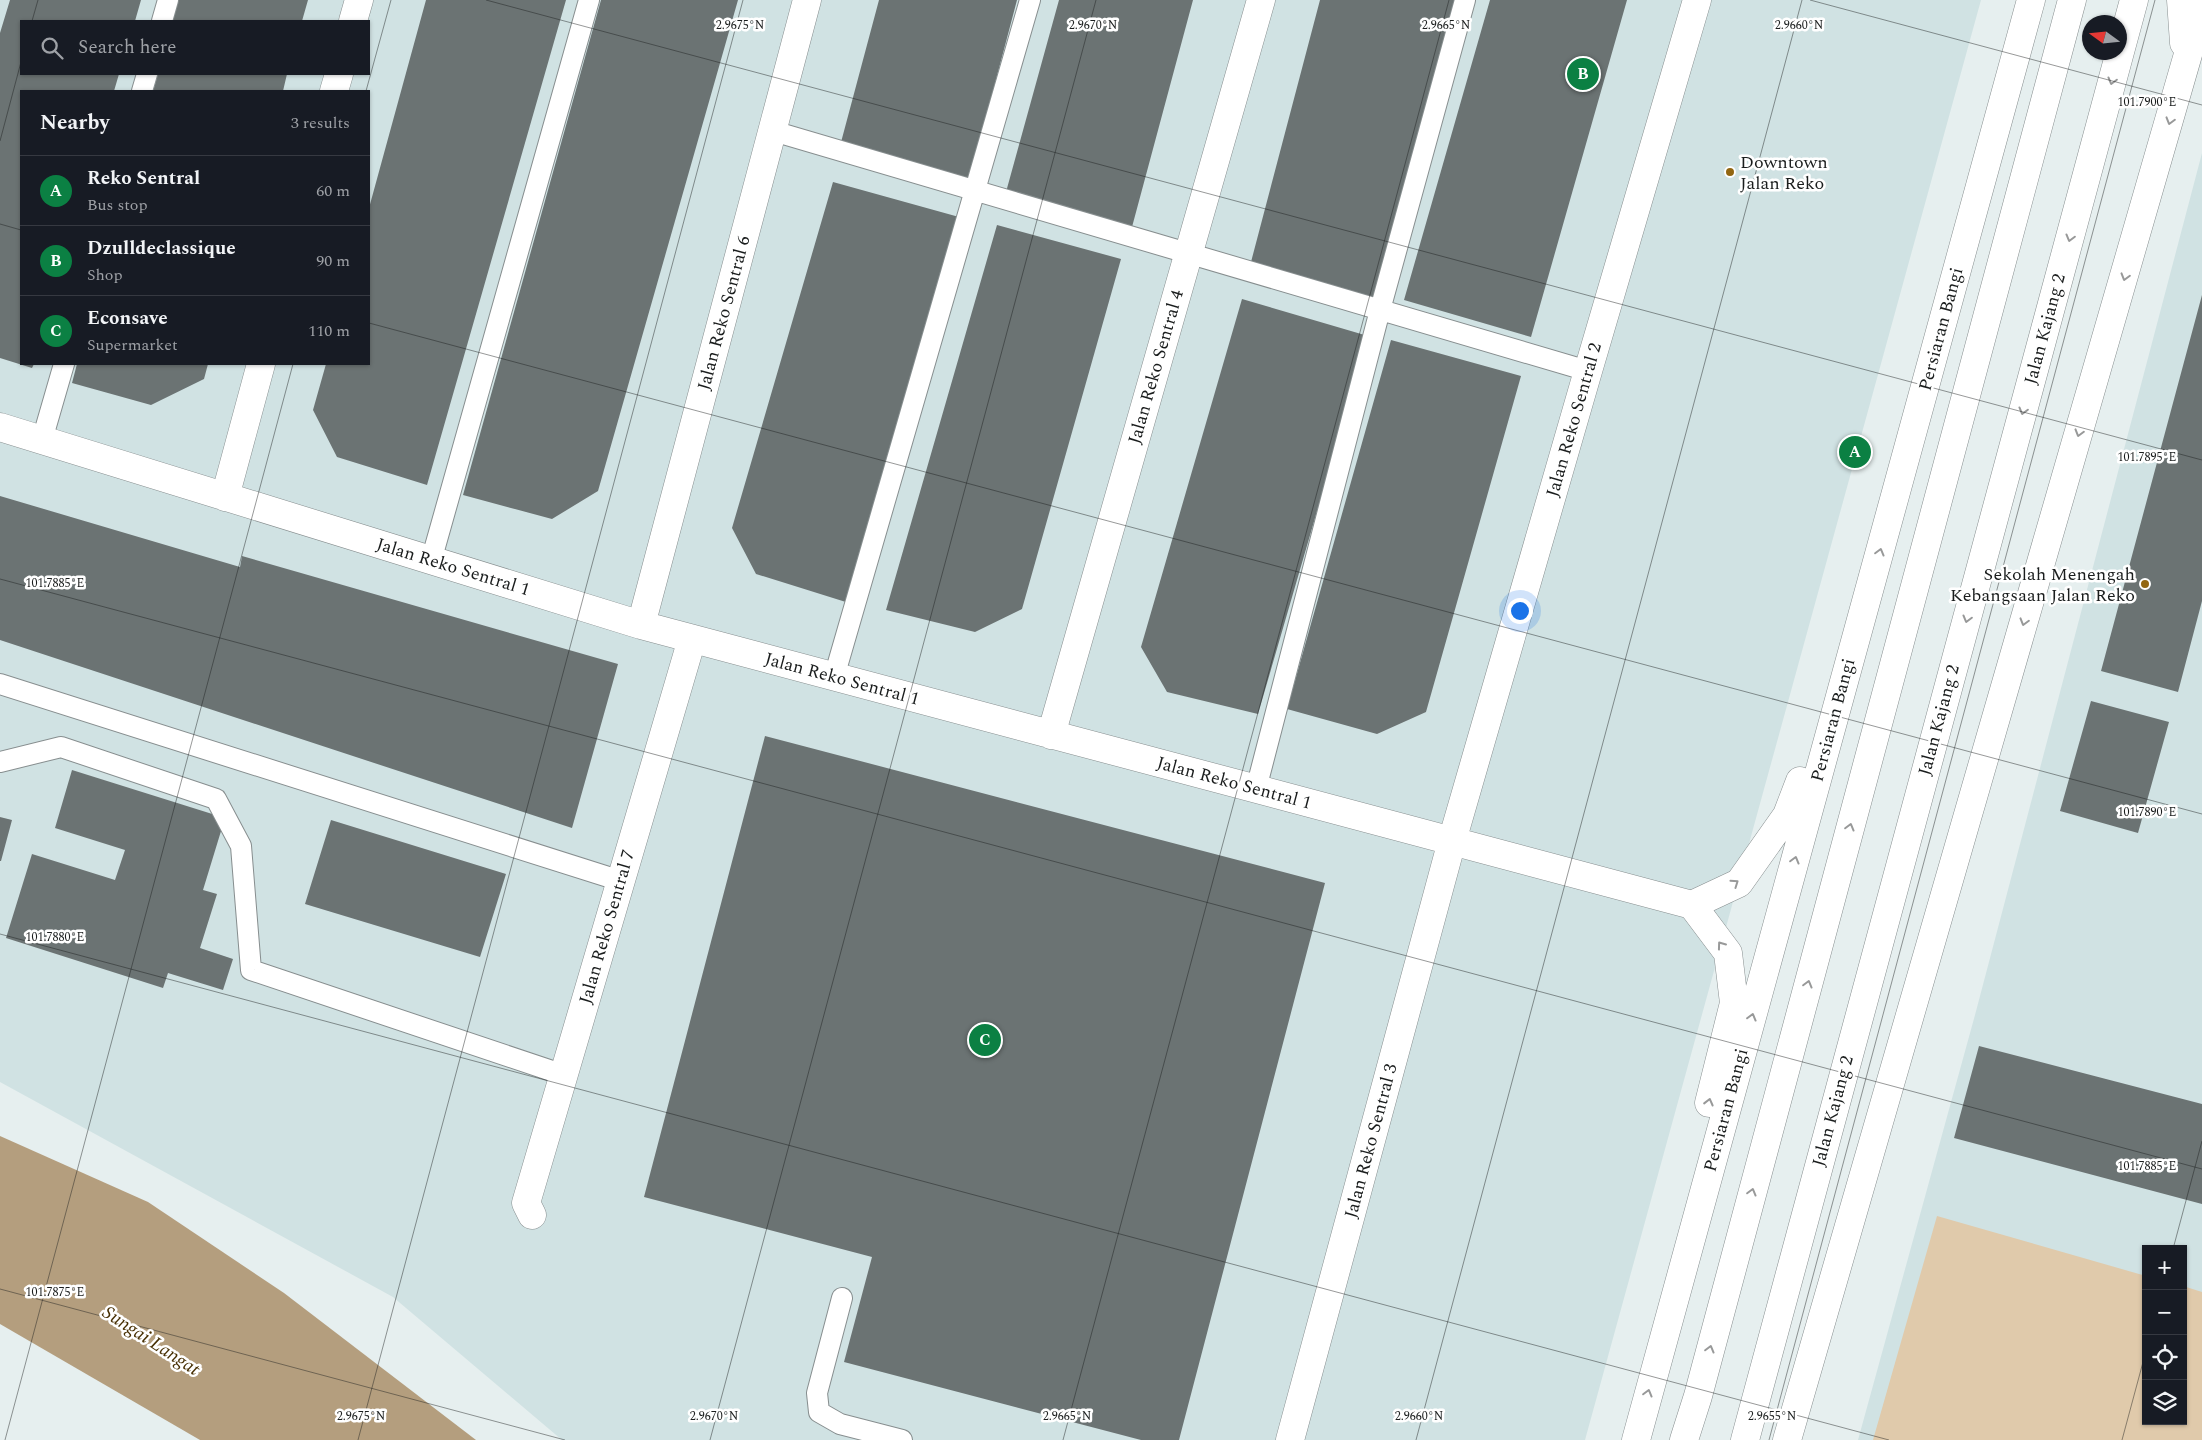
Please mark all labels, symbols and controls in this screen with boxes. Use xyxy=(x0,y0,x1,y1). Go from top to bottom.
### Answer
north arrow xyxy=(2082,15,2127,60)
text: 2.9675°N xyxy=(716,16,764,35)
text: 2.9670°N xyxy=(1069,16,1117,35)
text: 2.9665°N xyxy=(1422,16,1470,35)
text: 2.9660°N xyxy=(1775,16,1823,35)
search box xyxy=(20,20,370,75)
text: Search here xyxy=(78,33,177,62)
icon: search xyxy=(38,34,66,62)
pin: B xyxy=(1567,55,1599,93)
one-way arrow xyxy=(2108,76,2118,84)
text: 101.7900°E xyxy=(2118,93,2176,112)
text: Nearby xyxy=(40,107,110,139)
text: 3 results xyxy=(291,111,350,135)
one-way arrow xyxy=(2166,116,2176,124)
place label: Downtown Jalan Reko xyxy=(1740,149,1828,197)
text: Reko Sentral xyxy=(87,164,200,193)
marker: Downtown Jalan Reko xyxy=(1724,166,1736,178)
text: A xyxy=(50,179,62,203)
text: 60 m xyxy=(316,179,350,203)
text: Bus stop xyxy=(87,193,148,217)
street label: Jalan Reko Sentral 6 xyxy=(690,233,758,393)
one-way arrow xyxy=(2065,233,2076,242)
text: Dzulldeclassique xyxy=(87,234,236,263)
text: B xyxy=(50,249,62,273)
text: 90 m xyxy=(316,249,350,273)
text: Shop xyxy=(87,263,123,287)
street label: Persiaran Bangi xyxy=(1912,264,1970,394)
street label: Jalan Kajang 2 xyxy=(2017,271,2073,387)
one-way arrow xyxy=(2120,272,2130,280)
street label: Jalan Reko Sentral 4 xyxy=(1121,287,1191,447)
text: Econsave xyxy=(87,304,168,333)
text: C xyxy=(50,319,62,343)
text: 110 m xyxy=(308,319,350,343)
text: Supermarket xyxy=(87,333,178,357)
street label: Jalan Reko Sentral 2 xyxy=(1539,340,1609,500)
one-way arrow xyxy=(2018,407,2029,416)
one-way arrow xyxy=(2075,428,2085,436)
pin: A xyxy=(1839,433,1871,471)
text: 101.7895°E xyxy=(2118,448,2176,467)
street label: Jalan Reko Sentral 1 xyxy=(373,531,533,603)
one-way arrow xyxy=(1874,548,1884,556)
place label: Sekolah Menengah Kebangsaan Jalan Reko xyxy=(1950,561,2135,609)
text: 101.7885°E xyxy=(26,574,84,593)
marker: Sekolah Menengah Kebangsaan Jalan Reko xyxy=(2139,578,2151,590)
your location xyxy=(1507,598,1533,624)
one-way arrow xyxy=(1962,614,1972,622)
one-way arrow xyxy=(2020,618,2030,626)
street label: Jalan Reko Sentral 1 xyxy=(762,645,922,713)
street label: Persiaran Bangi xyxy=(1804,655,1862,785)
street label: Jalan Kajang 2 xyxy=(1911,662,1967,778)
street label: Jalan Reko Sentral 1 xyxy=(1154,749,1314,817)
text: 101.7890°E xyxy=(2118,803,2176,822)
one-way arrow xyxy=(1845,824,1855,832)
street label: Jalan Reko Sentral 7 xyxy=(572,847,642,1007)
one-way arrow xyxy=(1789,857,1799,865)
one-way arrow xyxy=(1730,880,1739,889)
text: 101.7880°E xyxy=(26,928,84,947)
one-way arrow xyxy=(1718,941,1727,950)
one-way arrow xyxy=(1802,980,1813,989)
one-way arrow xyxy=(1746,1013,1756,1021)
pin: C xyxy=(969,1021,1001,1059)
street label: Persiaran Bangi xyxy=(1697,1045,1755,1175)
street label: Jalan Kajang 2 xyxy=(1805,1053,1861,1169)
street label: Jalan Reko Sentral 3 xyxy=(1337,1061,1405,1221)
one-way arrow xyxy=(1703,1097,1714,1106)
text: 101.7885°E xyxy=(2118,1157,2176,1176)
one-way arrow xyxy=(1747,1188,1757,1196)
map controls xyxy=(2142,1245,2187,1425)
button: + xyxy=(2142,1245,2187,1290)
text: 101.7875°E xyxy=(26,1283,84,1302)
button: − xyxy=(2142,1290,2187,1335)
water label: Sungai Langat xyxy=(96,1298,206,1384)
button: locate xyxy=(2142,1335,2187,1380)
one-way arrow xyxy=(1704,1344,1715,1353)
button: layers xyxy=(2142,1380,2187,1425)
one-way arrow xyxy=(1643,1389,1653,1397)
text: 2.9675°N xyxy=(337,1407,385,1426)
text: 2.9670°N xyxy=(690,1407,738,1426)
text: 2.9665°N xyxy=(1043,1407,1091,1426)
text: 2.9660°N xyxy=(1395,1407,1443,1426)
text: 2.9655°N xyxy=(1748,1407,1796,1426)

